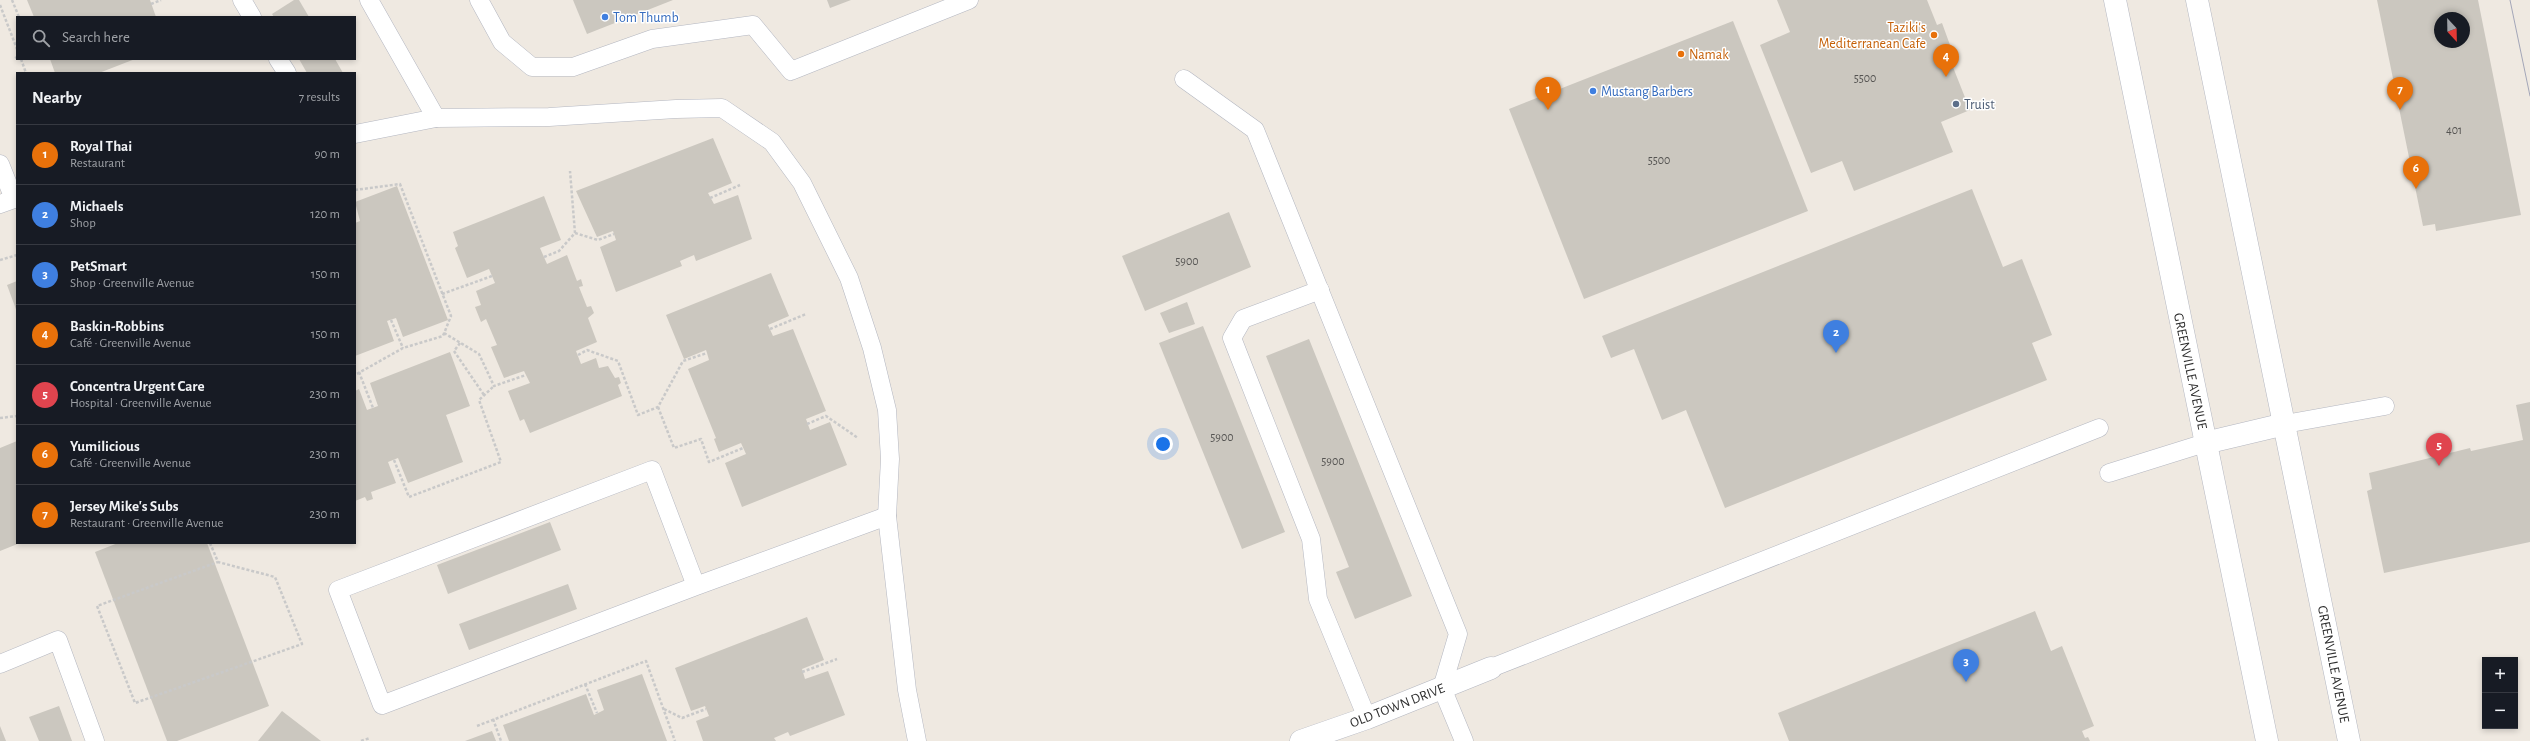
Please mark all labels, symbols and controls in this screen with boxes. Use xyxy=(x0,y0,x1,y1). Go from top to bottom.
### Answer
place label: Tom Thumb xyxy=(613,11,679,25)
marker: Tom Thumb xyxy=(600,12,610,22)
north arrow xyxy=(2434,12,2470,48)
search box xyxy=(16,16,356,60)
place label: Taziki's Mediterranean Cafe xyxy=(1819,21,1926,51)
icon: search xyxy=(30,27,52,49)
text: Search here xyxy=(62,30,130,45)
marker: Taziki's Mediterranean Cafe xyxy=(1929,30,1939,40)
pin: 4 xyxy=(1933,44,1959,77)
place label: Namak xyxy=(1689,48,1729,62)
marker: Namak xyxy=(1676,49,1686,59)
house number: 5500 xyxy=(1854,72,1876,84)
pin: 1 xyxy=(1535,77,1561,110)
pin: 7 xyxy=(2387,77,2413,110)
place label: Mustang Barbers xyxy=(1601,85,1693,99)
marker: Mustang Barbers xyxy=(1588,86,1598,96)
text: Nearby xyxy=(32,89,82,106)
text: 7 results xyxy=(299,91,340,104)
place label: Truist xyxy=(1964,98,1995,112)
marker: Truist xyxy=(1951,99,1961,109)
house number: 401 xyxy=(2446,124,2462,136)
text: Royal Thai xyxy=(70,139,132,154)
text: 1 xyxy=(43,148,47,161)
text: 90 m xyxy=(314,148,340,161)
house number: 5500 xyxy=(1648,154,1670,166)
pin: 6 xyxy=(2403,156,2429,189)
text: Restaurant xyxy=(70,157,125,170)
text: Michaels xyxy=(70,199,124,214)
text: 2 xyxy=(42,208,48,221)
text: 120 m xyxy=(310,208,340,221)
text: Shop xyxy=(70,217,96,230)
house number: 5900 xyxy=(1175,255,1199,267)
text: PetSmart xyxy=(70,259,127,274)
text: 3 xyxy=(42,268,48,281)
text: 150 m xyxy=(311,268,340,281)
text: Shop · Greenville Avenue xyxy=(70,277,194,290)
street label: GREENVILLE AVENUE xyxy=(2171,312,2209,431)
text: Baskin-Robbins xyxy=(70,319,164,334)
pin: 2 xyxy=(1823,320,1849,353)
text: 4 xyxy=(42,328,48,341)
text: 150 m xyxy=(311,328,340,341)
text: Café · Greenville Avenue xyxy=(70,337,191,350)
text: Concentra Urgent Care xyxy=(70,379,205,394)
text: 5 xyxy=(42,388,48,401)
text: 230 m xyxy=(309,388,340,401)
text: Hospital · Greenville Avenue xyxy=(70,397,212,410)
house number: 5900 xyxy=(1210,431,1234,443)
pin: 5 xyxy=(2426,433,2452,466)
your location xyxy=(1153,434,1173,454)
text: Yumilicious xyxy=(70,439,140,454)
text: 6 xyxy=(42,448,48,461)
text: 230 m xyxy=(309,448,340,461)
house number: 5900 xyxy=(1321,455,1345,467)
text: Café · Greenville Avenue xyxy=(70,457,191,470)
text: Jersey Mike's Subs xyxy=(70,499,179,514)
text: 7 xyxy=(42,508,48,521)
text: 230 m xyxy=(309,508,340,521)
text: Restaurant · Greenville Avenue xyxy=(70,517,224,530)
street label: GREENVILLE AVENUE xyxy=(2315,605,2351,724)
pin: 3 xyxy=(1953,649,1979,682)
map controls xyxy=(2482,657,2518,729)
button: + xyxy=(2482,657,2518,693)
street label: OLD TOWN DRIVE xyxy=(1348,681,1447,730)
button: − xyxy=(2482,693,2518,729)

